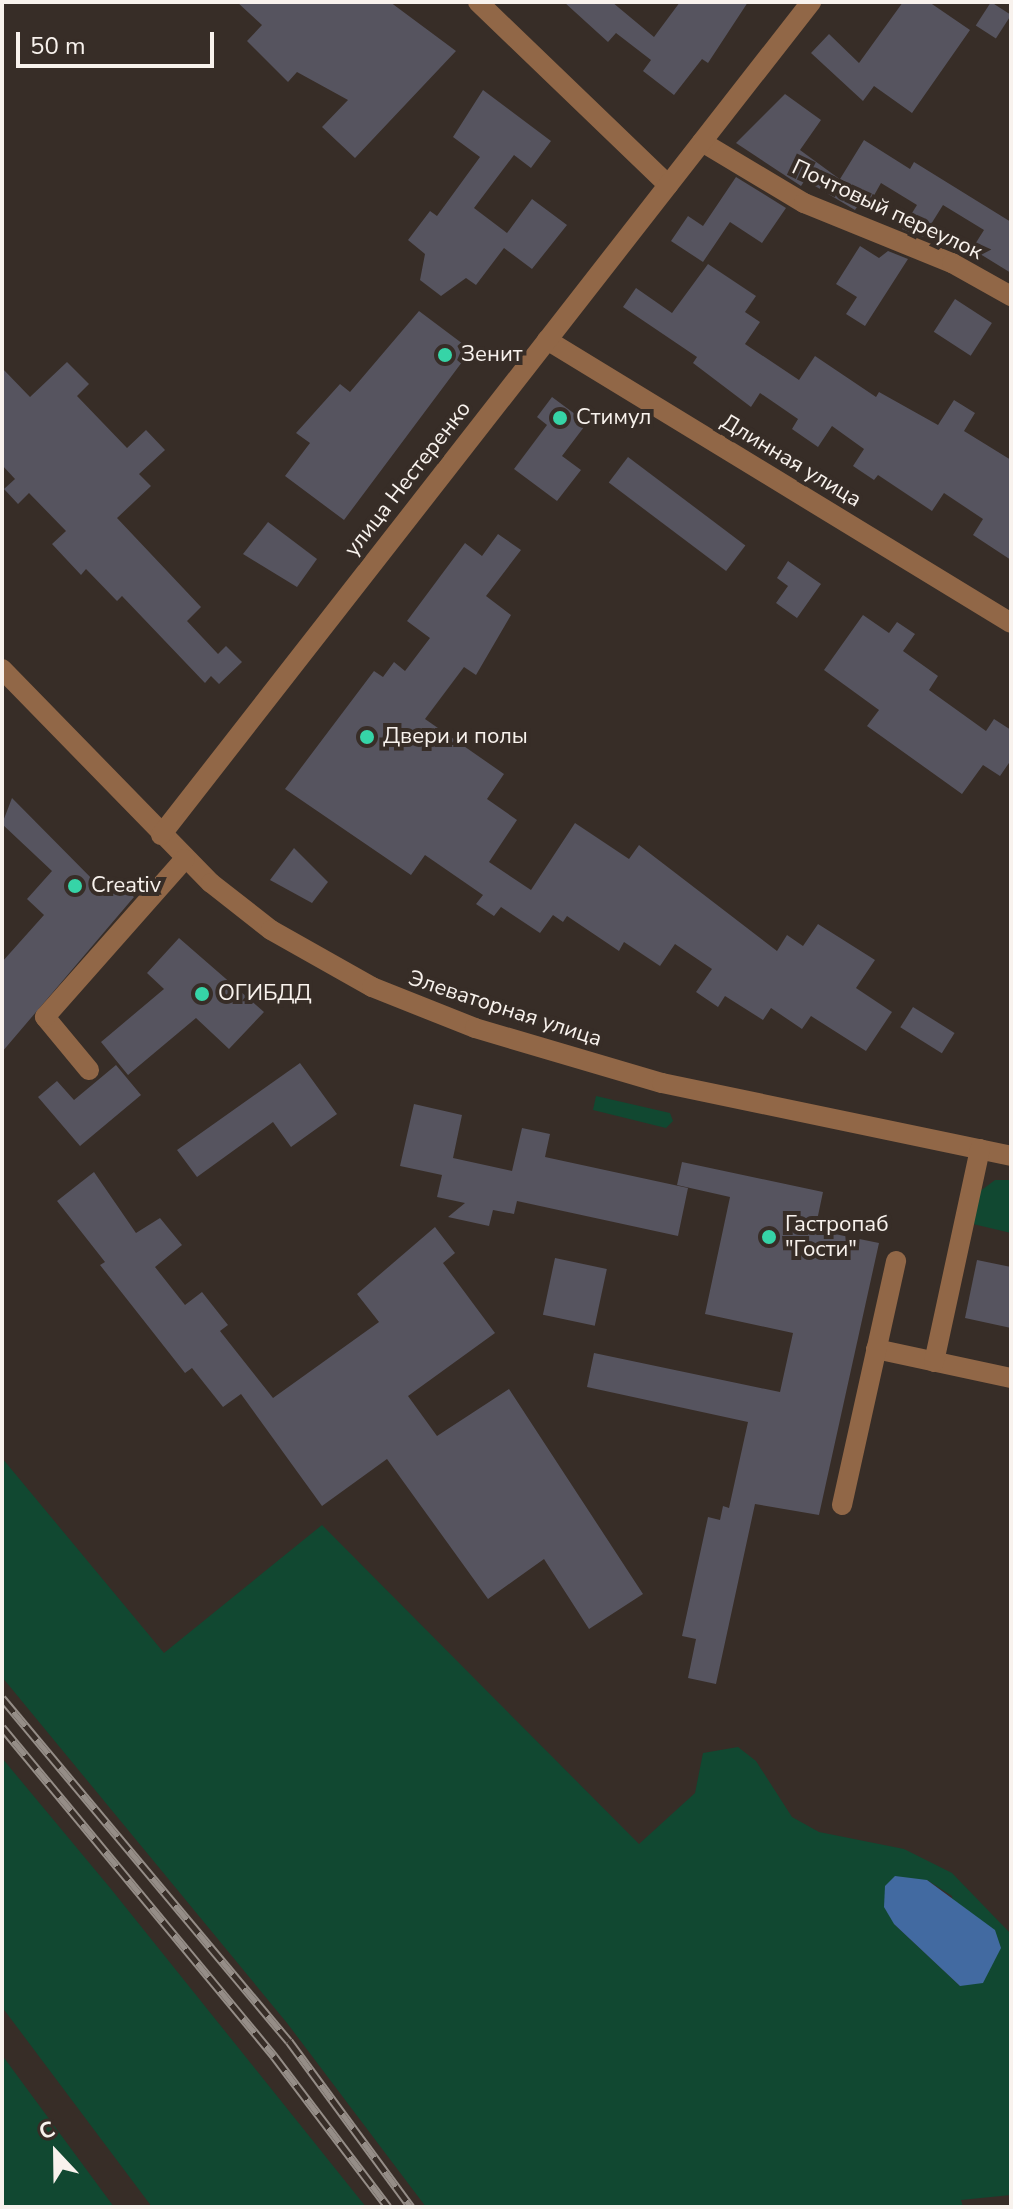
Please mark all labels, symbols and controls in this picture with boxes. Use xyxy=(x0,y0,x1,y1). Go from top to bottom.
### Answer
scale bar xyxy=(20,16,218,66)
text: 50 m xyxy=(30,30,86,62)
street label: Почтовый переулок xyxy=(788,154,986,266)
place label: Зенит xyxy=(461,342,523,368)
marker: Зенит xyxy=(436,346,454,364)
street label: улица Нестеренко xyxy=(339,396,477,562)
place label: Стимул xyxy=(576,405,651,431)
marker: Стимул xyxy=(551,409,569,427)
street label: Длинная улица xyxy=(716,409,866,513)
place label: Двери и полы xyxy=(383,724,528,750)
marker: Двери и полы xyxy=(358,728,376,746)
place label: Creativ xyxy=(91,873,161,899)
marker: Creativ xyxy=(66,877,84,895)
street label: Элеваторная улица xyxy=(405,965,605,1053)
place label: ОГИБДД xyxy=(218,981,311,1007)
marker: ОГИБДД xyxy=(193,985,211,1003)
place label: Гастропаб "Гости" xyxy=(785,1211,889,1262)
marker: Гастропаб "Гости" xyxy=(760,1228,778,1246)
north arrow xyxy=(16,2113,96,2193)
text: С xyxy=(34,2114,60,2147)

